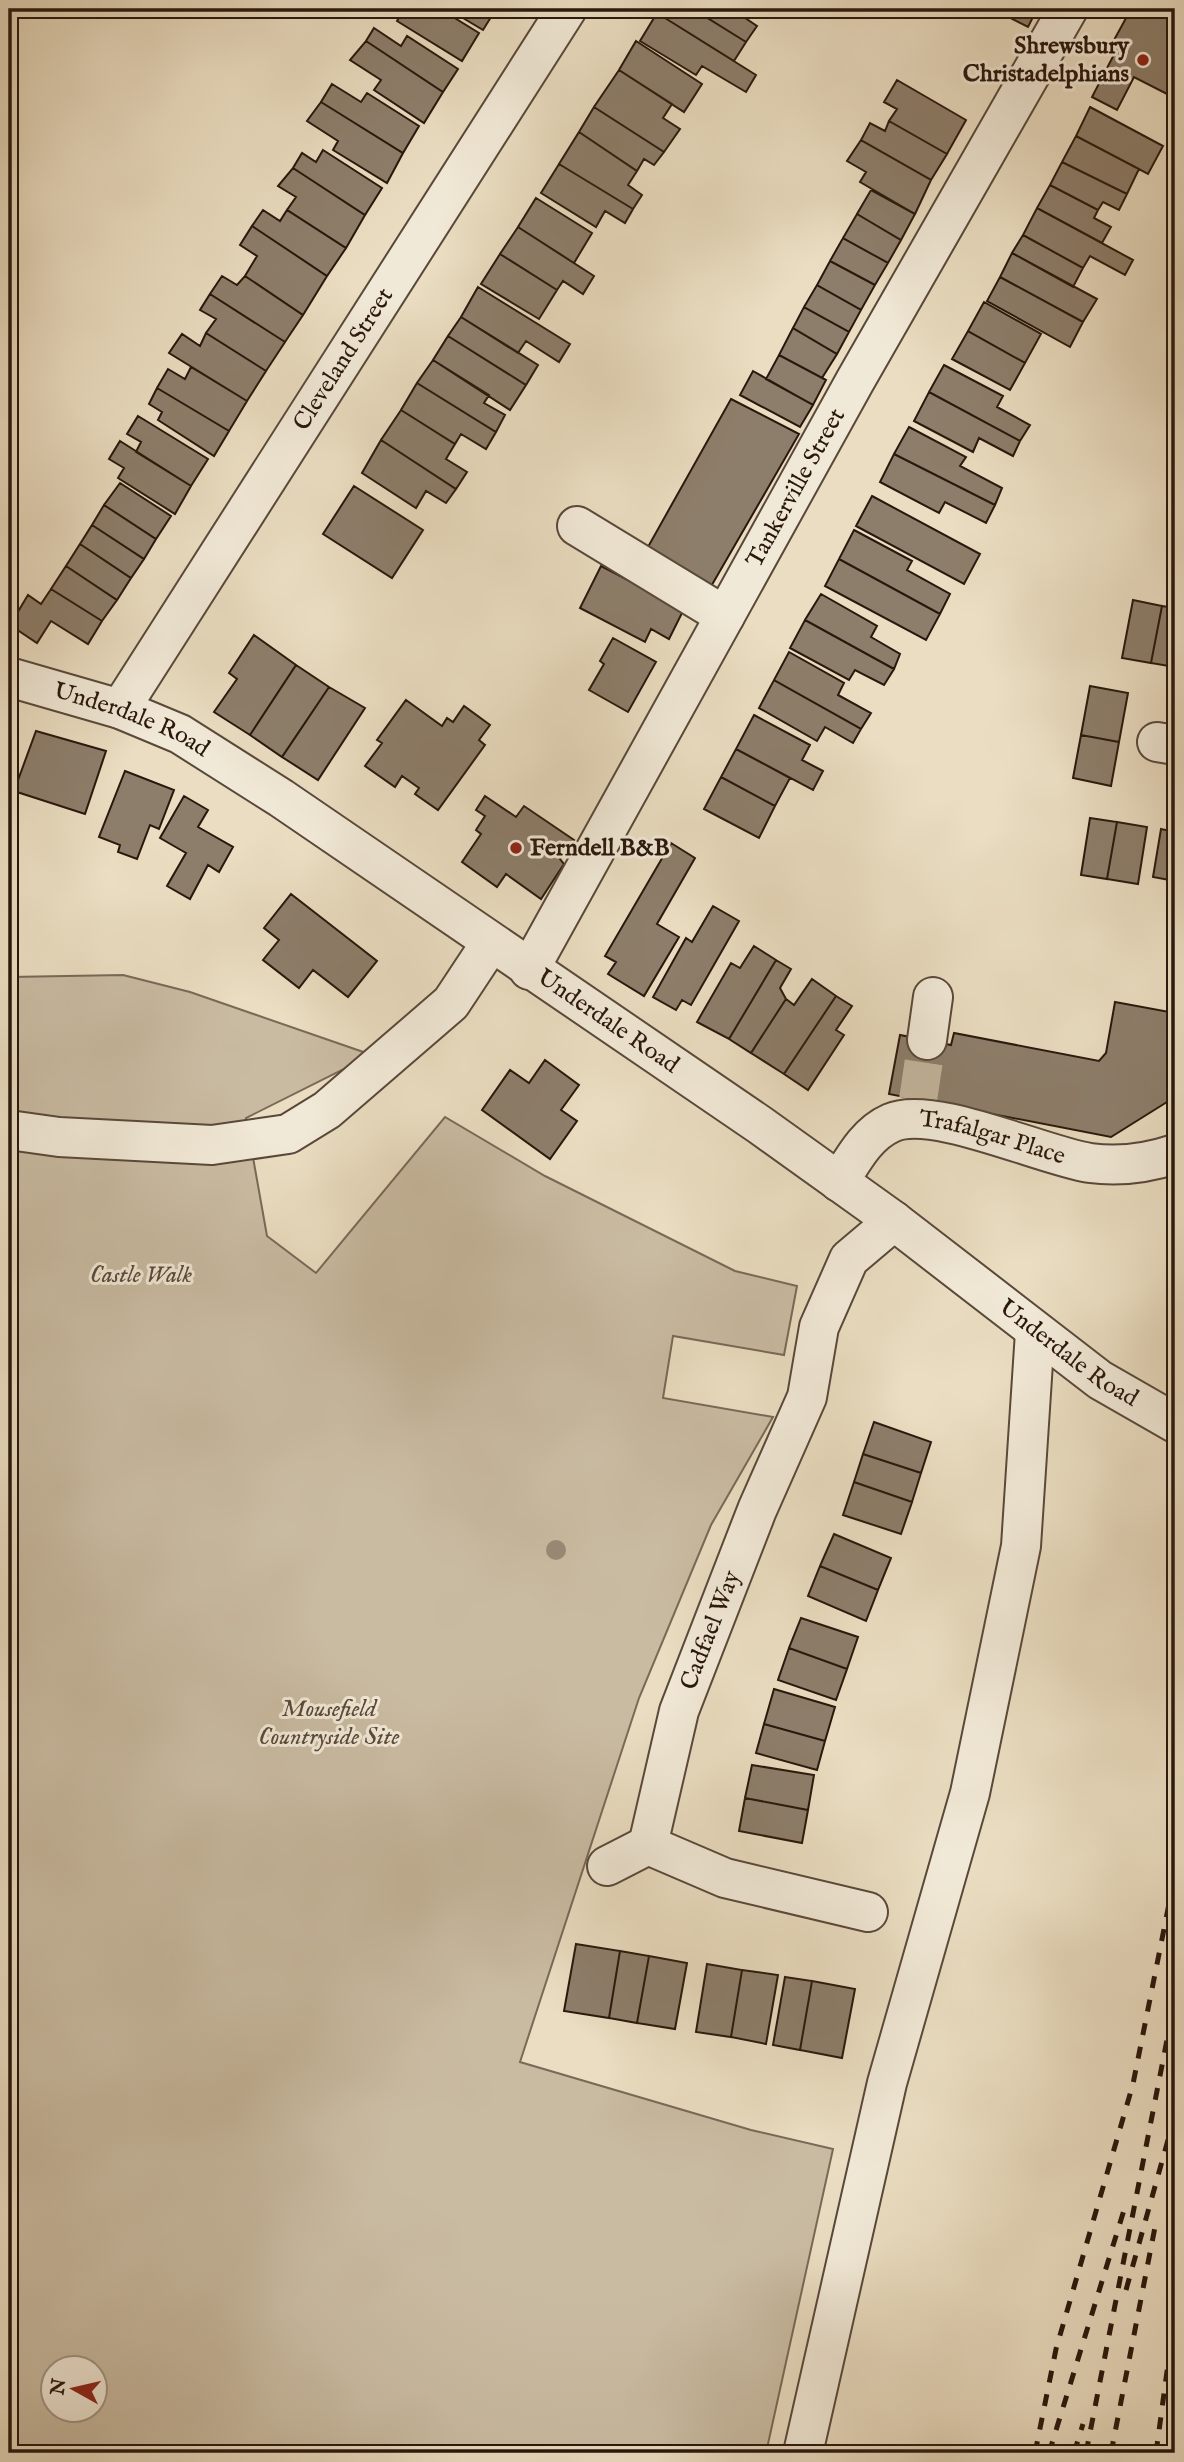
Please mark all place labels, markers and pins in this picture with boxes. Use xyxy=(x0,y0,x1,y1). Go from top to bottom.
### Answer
place label: Shrewsbury Christadelphians xyxy=(963,31,1130,90)
marker: Shrewsbury Christadelphians xyxy=(1135,52,1151,68)
place label: Ferndell B&B xyxy=(530,833,670,864)
marker: Ferndell B&B xyxy=(508,840,524,856)

